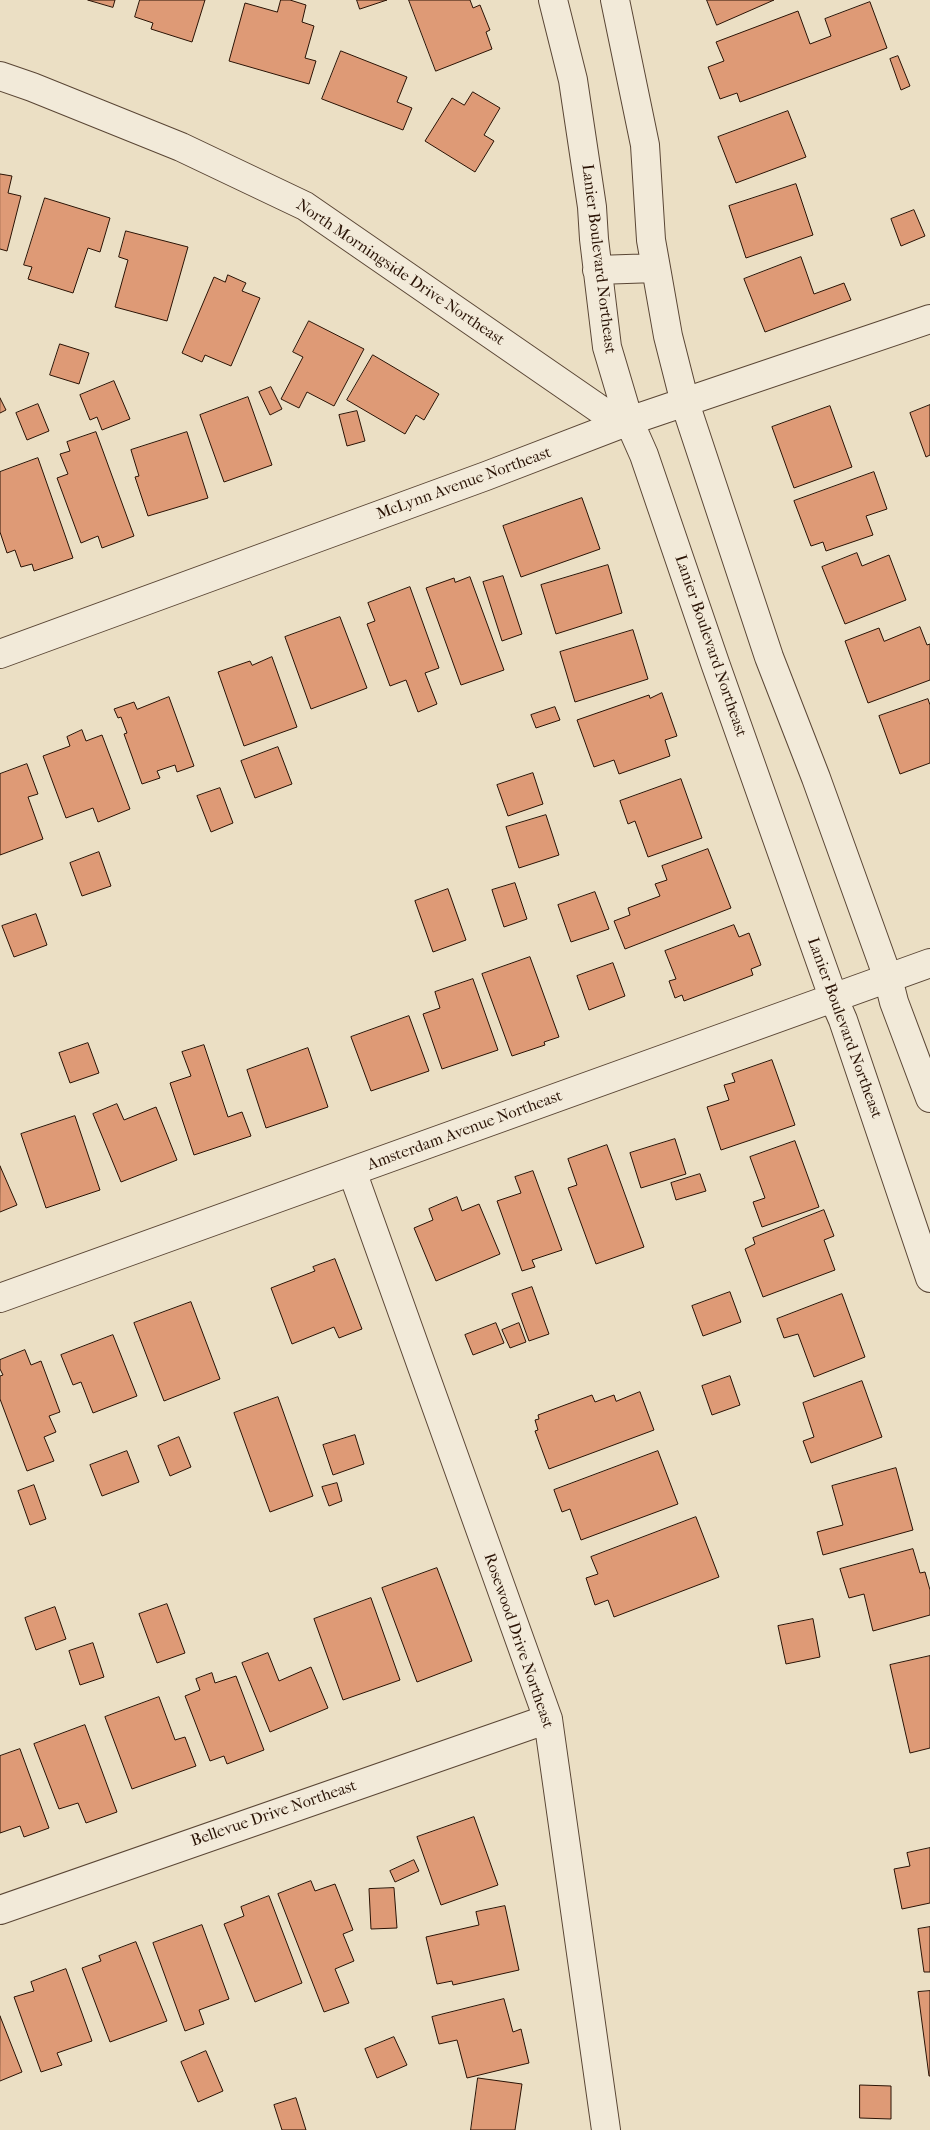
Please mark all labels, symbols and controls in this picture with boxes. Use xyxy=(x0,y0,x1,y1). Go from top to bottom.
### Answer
street label: Lanier Boulevard Northeast xyxy=(577,163,619,355)
street label: North Morningside Drive Northeast xyxy=(292,196,508,350)
street label: McLynn Avenue Northeast xyxy=(374,443,554,525)
street label: Lanier Boulevard Northeast xyxy=(670,553,750,739)
street label: Lanier Boulevard Northeast xyxy=(802,935,886,1121)
street label: Amsterdam Avenue Northeast xyxy=(365,1087,565,1175)
street label: Rosewood Drive Northeast xyxy=(479,1551,557,1731)
street label: Bellevue Drive Northeast xyxy=(189,1777,359,1851)

